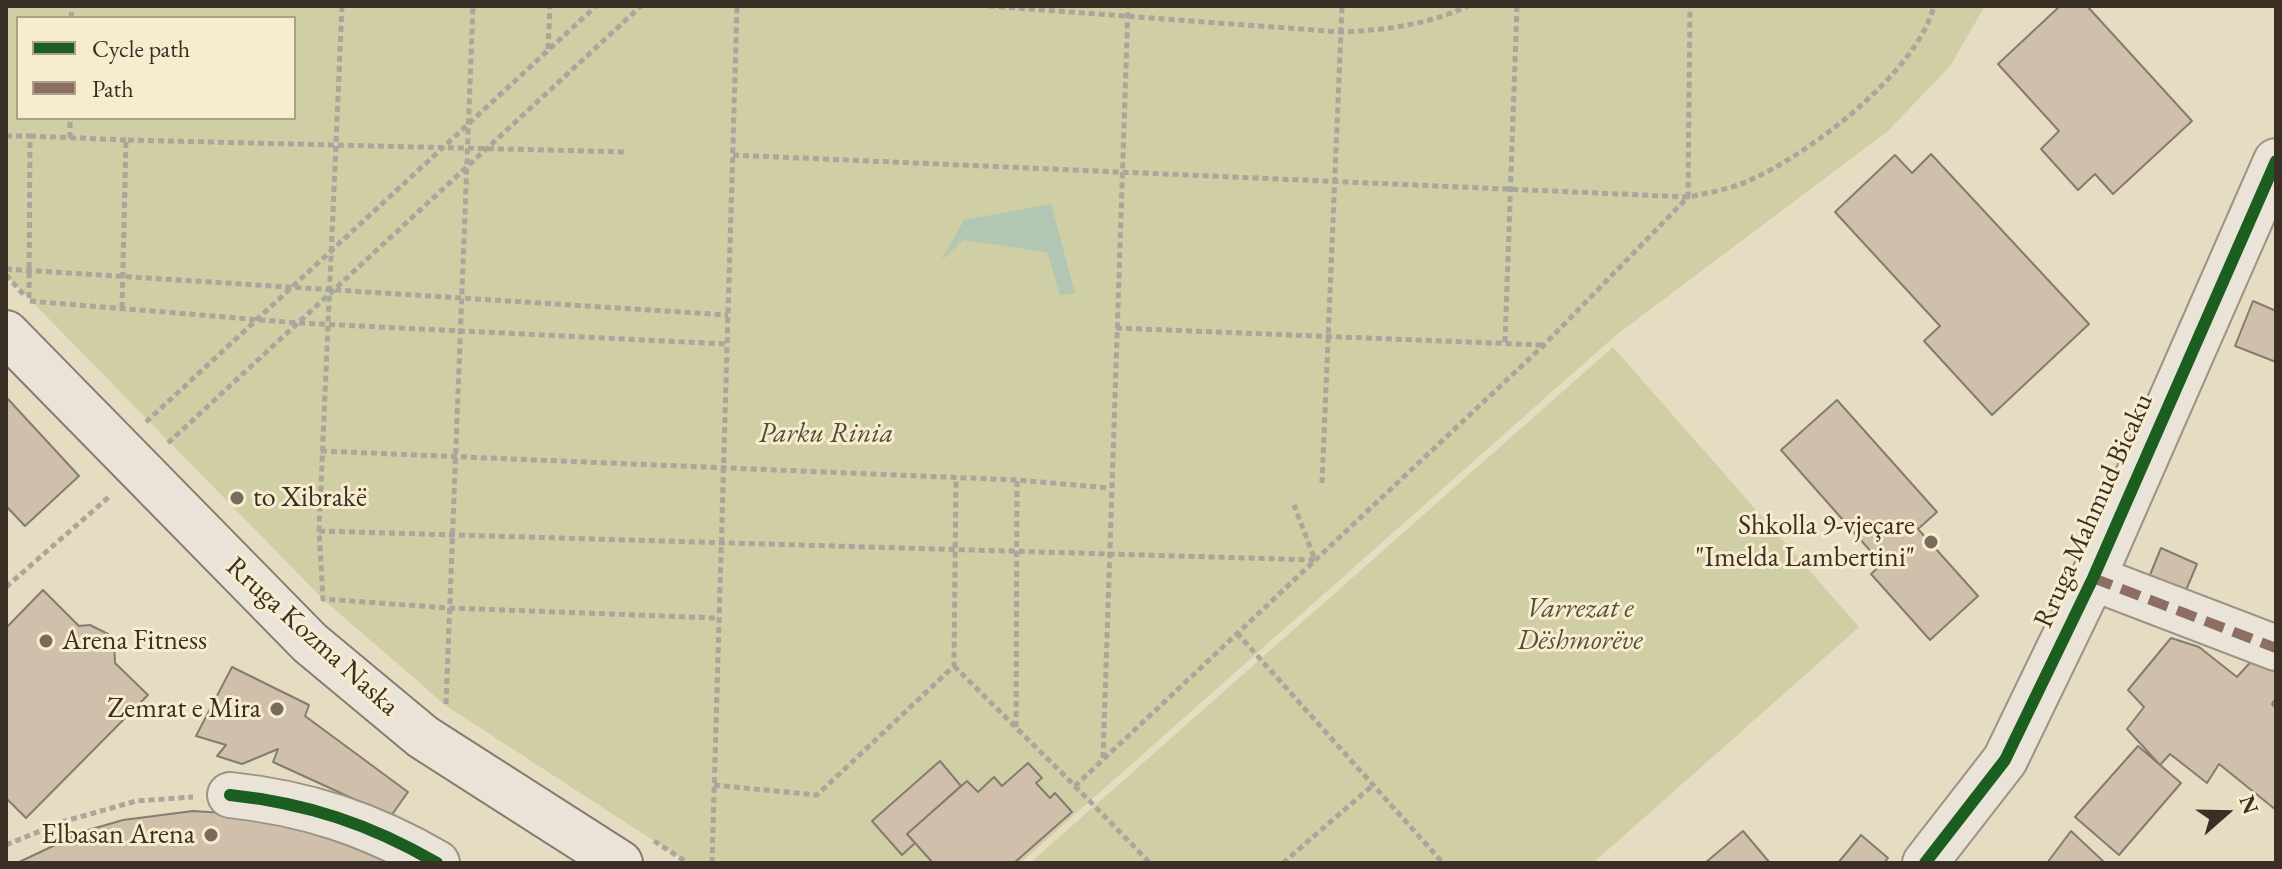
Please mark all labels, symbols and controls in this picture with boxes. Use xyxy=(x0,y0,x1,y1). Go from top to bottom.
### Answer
legend xyxy=(16,16,296,120)
text: Cycle path xyxy=(92,33,190,64)
text: Path xyxy=(92,73,134,104)
street label: Rruga Mahmud Bicaku xyxy=(2027,389,2161,633)
park label: Parku Rinia xyxy=(759,417,893,451)
place label: to Xibrakë xyxy=(253,481,367,515)
marker: to Xibrakë xyxy=(228,489,246,507)
place label: Shkolla 9-vjeçare "Imelda Lambertini" xyxy=(1695,509,1915,575)
marker: Shkolla 9-vjeçare "Imelda Lambertini" xyxy=(1922,533,1940,551)
street label: Rruga Kozma Naska xyxy=(219,550,405,724)
park label: Varrezat e Dëshmorëve xyxy=(1517,592,1643,658)
place label: Arena Fitness xyxy=(62,624,207,658)
marker: Arena Fitness xyxy=(37,632,55,650)
place label: Zemrat e Mira xyxy=(107,692,261,726)
marker: Zemrat e Mira xyxy=(268,700,286,718)
north arrow xyxy=(2186,773,2266,853)
text: N xyxy=(2232,791,2266,818)
place label: Elbasan Arena xyxy=(41,818,195,852)
marker: Elbasan Arena xyxy=(202,826,220,844)

